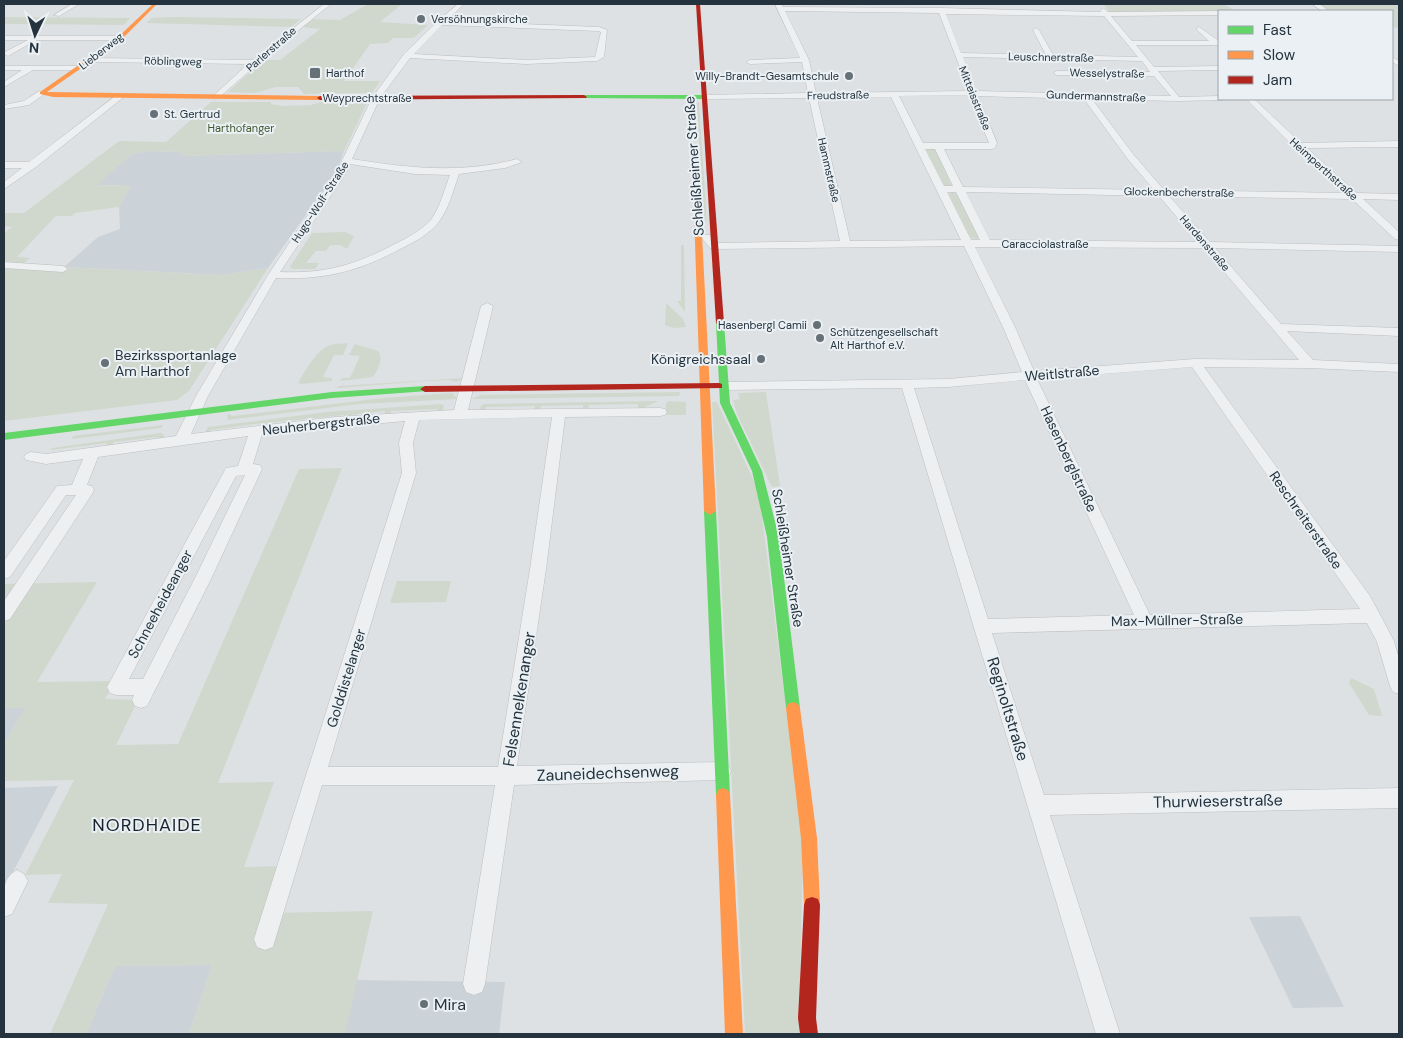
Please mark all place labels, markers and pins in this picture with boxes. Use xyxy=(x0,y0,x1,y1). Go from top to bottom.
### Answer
place label: Versöhnungskirche xyxy=(431,12,528,26)
marker: Versöhnungskirche xyxy=(415,13,427,25)
marker: Harthof xyxy=(308,66,322,80)
place label: Harthof xyxy=(326,66,365,80)
place label: Willy-Brandt-Gesamtschule xyxy=(695,69,839,83)
marker: Willy-Brandt-Gesamtschule xyxy=(843,70,855,82)
place label: St. Gertrud xyxy=(164,107,220,121)
marker: St. Gertrud xyxy=(148,108,160,120)
place label: Hasenbergl Camii xyxy=(718,318,807,332)
marker: Hasenbergl Camii xyxy=(811,319,823,331)
place label: Schützengesellschaft Alt Harthof e.V. xyxy=(830,325,938,352)
marker: Schützengesellschaft Alt Harthof e.V. xyxy=(814,332,826,344)
place label: Bezirkssportanlage Am Harthof xyxy=(115,346,237,380)
place label: Königreichssaal xyxy=(651,350,751,368)
marker: Königreichssaal xyxy=(755,353,767,365)
marker: Bezirkssportanlage Am Harthof xyxy=(99,357,111,369)
place label: Mira xyxy=(434,994,466,1015)
marker: Mira xyxy=(418,998,430,1010)

